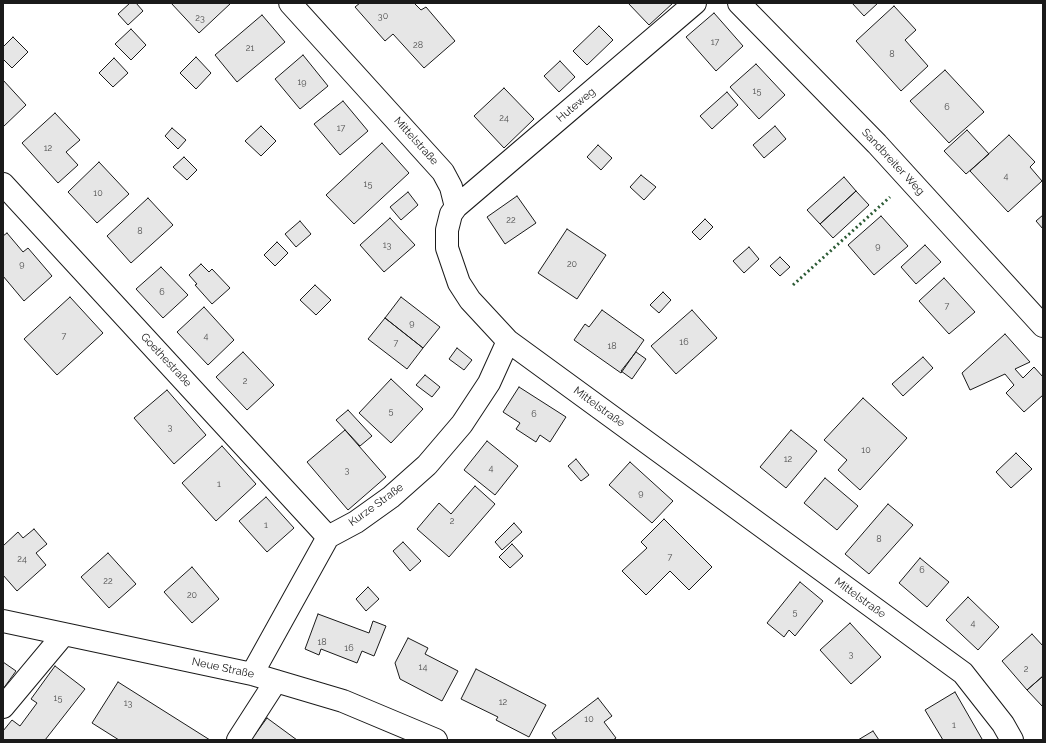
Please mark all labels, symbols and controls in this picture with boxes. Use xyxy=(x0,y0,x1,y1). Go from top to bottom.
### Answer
house number: 30 xyxy=(378,11,388,21)
house number: 23 xyxy=(195,13,205,23)
house number: 17 xyxy=(711,37,719,47)
house number: 28 xyxy=(413,40,423,50)
house number: 21 xyxy=(246,43,254,53)
house number: 8 xyxy=(889,49,895,59)
house number: 19 xyxy=(297,77,307,87)
street label: Huteweg xyxy=(554,85,598,125)
house number: 15 xyxy=(753,86,761,96)
house number: 6 xyxy=(944,102,950,112)
house number: 24 xyxy=(499,113,509,123)
street label: Mittelstraße xyxy=(391,114,441,168)
house number: 17 xyxy=(337,123,345,133)
street label: Sandbreiter Weg xyxy=(859,126,927,198)
house number: 12 xyxy=(44,143,52,153)
house number: 4 xyxy=(1004,171,1008,181)
house number: 15 xyxy=(364,179,372,189)
house number: 10 xyxy=(93,188,103,198)
house number: 22 xyxy=(506,215,516,225)
house number: 8 xyxy=(137,226,143,236)
house number: 13 xyxy=(383,240,391,250)
house number: 9 xyxy=(875,241,881,251)
house number: 9 xyxy=(19,259,25,269)
house number: 20 xyxy=(567,259,577,269)
house number: 6 xyxy=(159,287,165,297)
house number: 7 xyxy=(945,301,949,311)
house number: 9 xyxy=(409,318,415,328)
street label: Goethestraße xyxy=(138,330,194,390)
house number: 7 xyxy=(62,331,66,341)
house number: 4 xyxy=(204,331,208,341)
house number: 16 xyxy=(679,337,689,347)
house number: 7 xyxy=(394,338,398,348)
house number: 18 xyxy=(607,341,617,351)
house number: 2 xyxy=(243,376,247,386)
street label: Mittelstraße xyxy=(571,384,627,430)
house number: 5 xyxy=(389,406,393,416)
house number: 6 xyxy=(531,409,537,419)
house number: 3 xyxy=(168,422,172,432)
house number: 10 xyxy=(861,445,871,455)
house number: 12 xyxy=(784,454,792,464)
house number: 4 xyxy=(489,463,493,473)
house number: 3 xyxy=(345,465,349,475)
house number: 1 xyxy=(217,479,221,489)
street label: Kurze Straße xyxy=(346,481,406,529)
house number: 9 xyxy=(638,488,644,498)
house number: 2 xyxy=(450,516,454,526)
house number: 1 xyxy=(264,520,268,530)
house number: 8 xyxy=(876,534,882,544)
house number: 7 xyxy=(668,552,672,562)
house number: 24 xyxy=(17,554,27,564)
house number: 6 xyxy=(919,565,925,575)
street label: Mittelstraße xyxy=(832,575,888,621)
house number: 22 xyxy=(103,576,113,586)
house number: 20 xyxy=(187,590,197,600)
house number: 5 xyxy=(793,607,797,617)
house number: 4 xyxy=(971,618,975,628)
house number: 18 xyxy=(317,637,327,647)
house number: 16 xyxy=(344,643,354,653)
house number: 3 xyxy=(849,649,853,659)
street label: Neue Straße xyxy=(191,655,255,681)
house number: 14 xyxy=(419,662,427,672)
house number: 2 xyxy=(1024,664,1028,674)
house number: 15 xyxy=(54,693,62,703)
house number: 12 xyxy=(499,697,507,707)
house number: 13 xyxy=(124,698,132,708)
house number: 10 xyxy=(584,714,594,724)
house number: 1 xyxy=(952,720,956,730)

